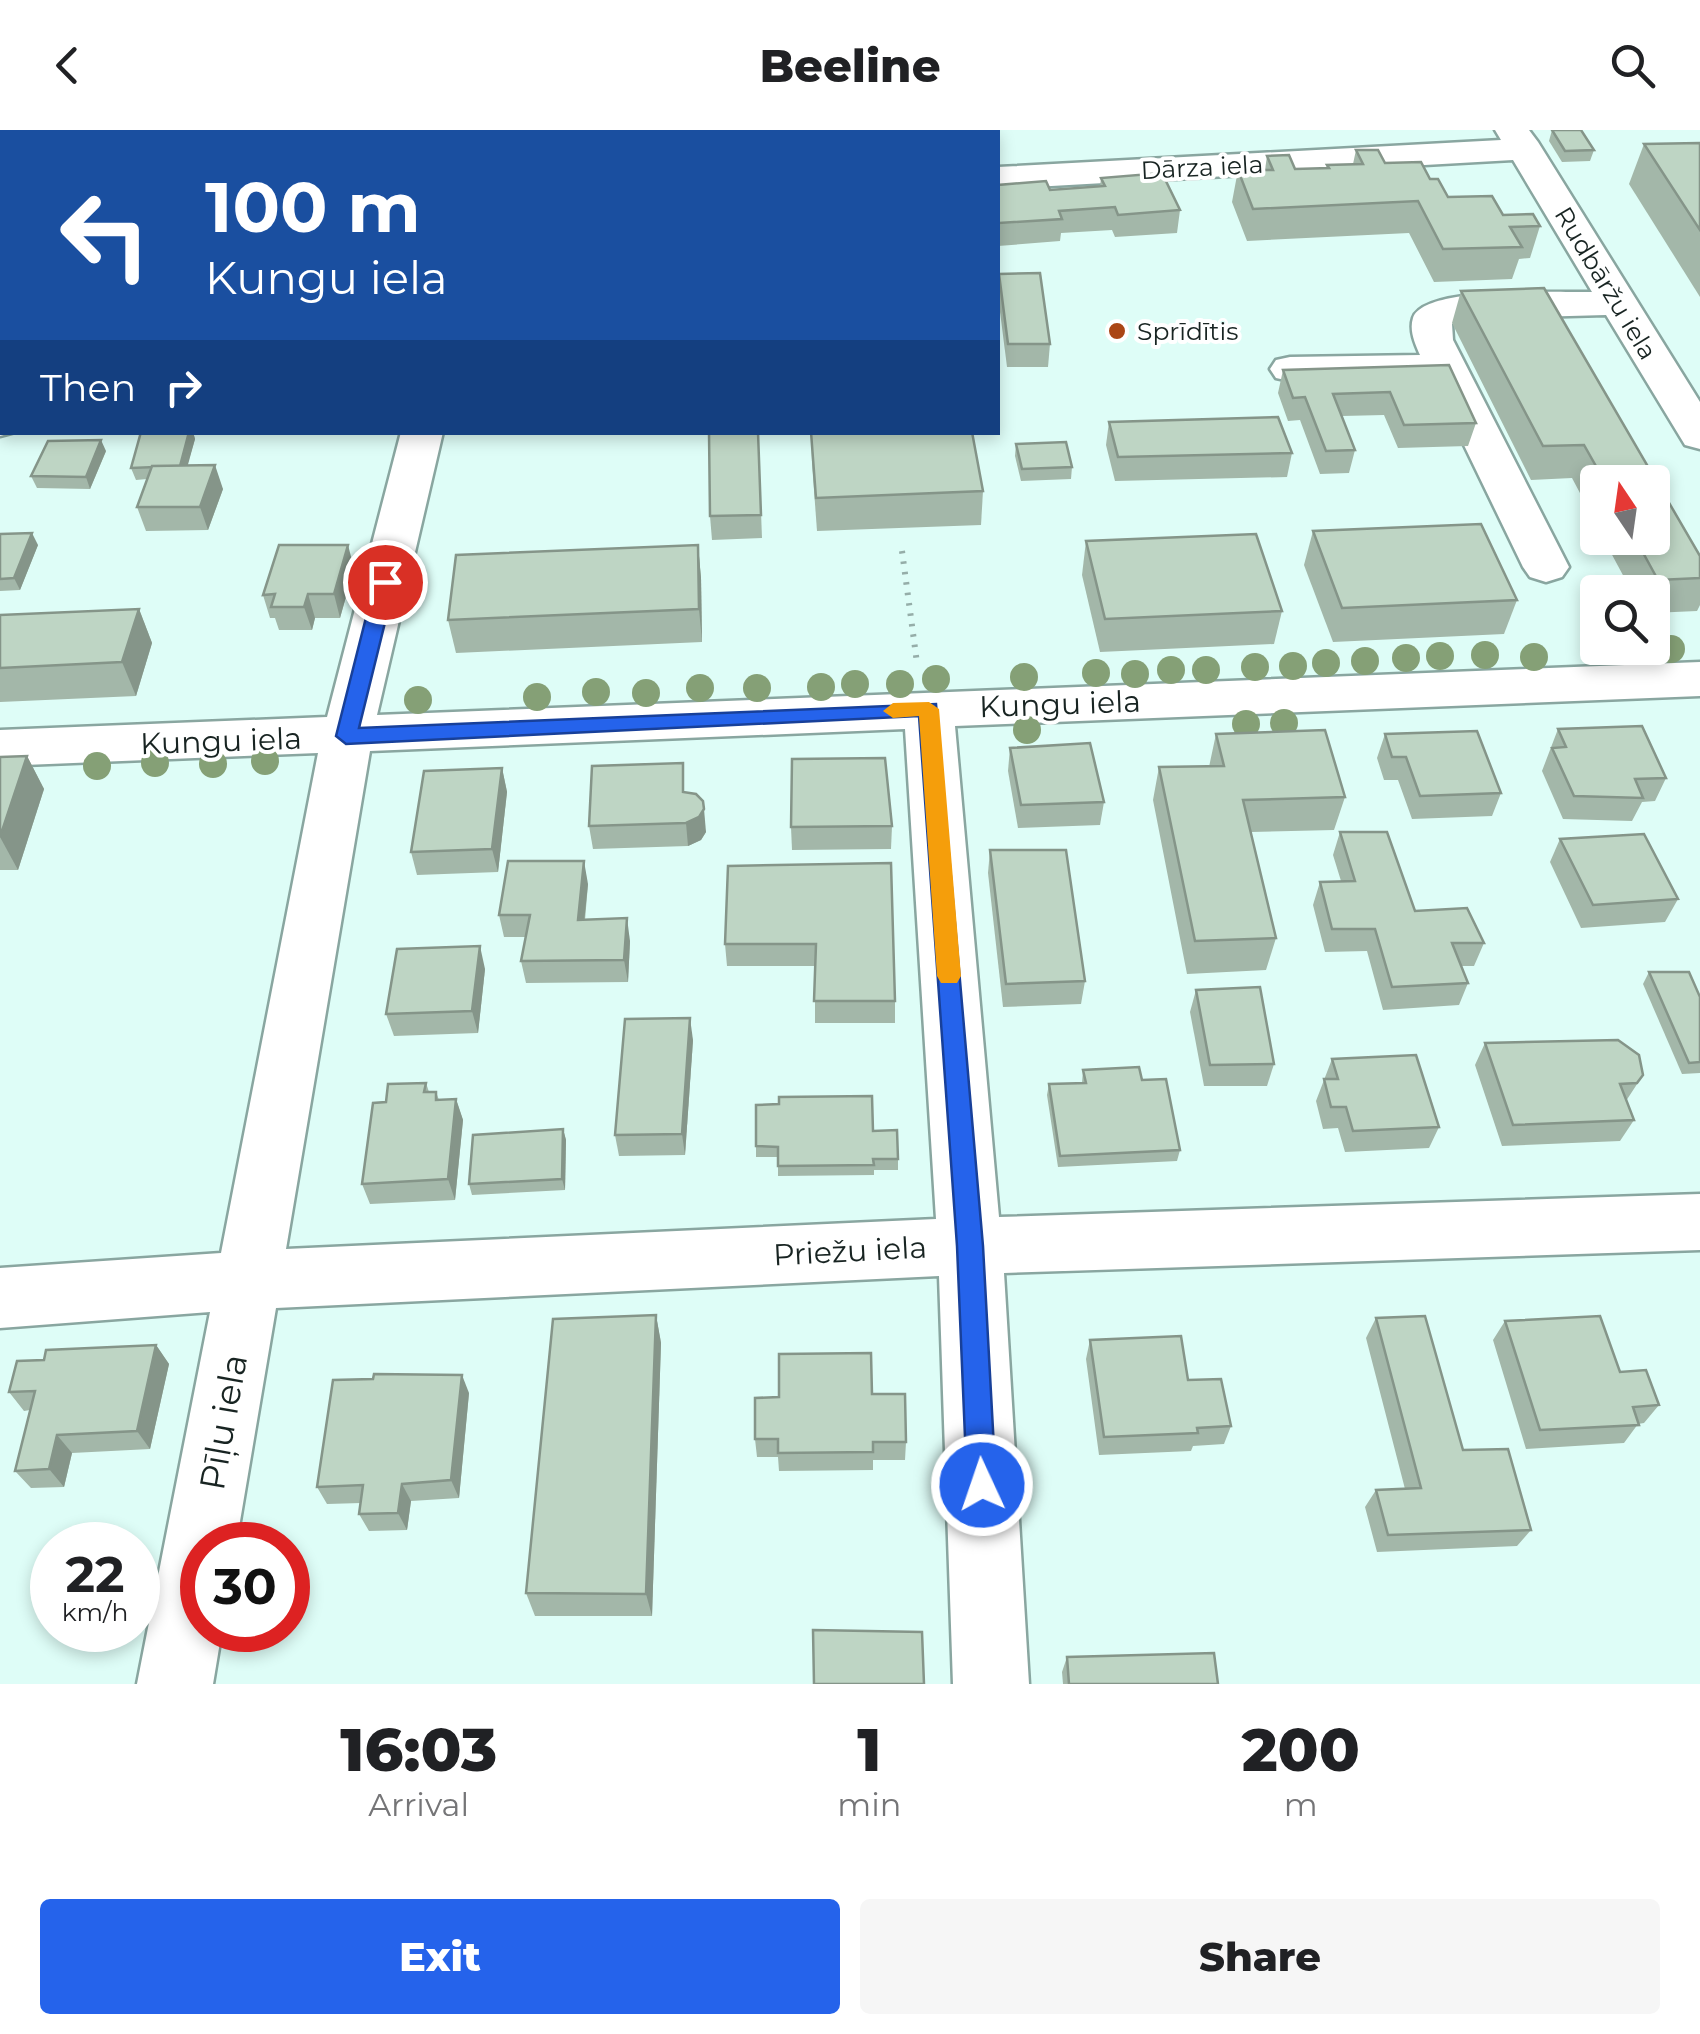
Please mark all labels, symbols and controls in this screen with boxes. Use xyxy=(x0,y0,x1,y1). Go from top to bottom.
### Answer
icon: back xyxy=(40,38,95,93)
text: Beeline xyxy=(759,38,941,93)
icon: search xyxy=(1605,38,1660,93)
street label: Dārza iela xyxy=(1140,149,1264,185)
text: 100 m xyxy=(205,164,421,250)
icon: left xyxy=(40,170,170,300)
street label: Rudbāržu iela xyxy=(1549,201,1663,365)
text: Kungu iela xyxy=(205,250,448,305)
place label: Sprīdītis xyxy=(1137,316,1238,346)
marker: Sprīdītis xyxy=(1106,320,1128,342)
icon: right xyxy=(156,360,211,415)
text: Then xyxy=(40,364,136,411)
north arrow xyxy=(1580,465,1670,555)
map controls xyxy=(1580,465,1670,665)
pin xyxy=(343,540,428,625)
icon: arrive xyxy=(358,555,413,610)
button: search xyxy=(1580,575,1670,665)
street label: Kungu iela xyxy=(979,683,1141,725)
street label: Kungu iela xyxy=(140,720,302,762)
street label: Priežu iela xyxy=(772,1228,928,1274)
street label: Pīļu iela xyxy=(190,1351,256,1493)
position arrow xyxy=(930,1433,1034,1537)
speed limit sign: 30 xyxy=(180,1522,310,1652)
text: 22 xyxy=(66,1544,125,1605)
text: km/h xyxy=(62,1597,128,1627)
text: 16:03 xyxy=(340,1713,497,1786)
text: 1 xyxy=(857,1713,882,1786)
text: 200 xyxy=(1242,1713,1360,1786)
text: Arrival xyxy=(368,1785,469,1824)
text: min xyxy=(837,1785,901,1824)
text: m xyxy=(1284,1785,1318,1824)
button: Exit xyxy=(40,1899,840,2014)
button: Share xyxy=(860,1899,1660,2014)

